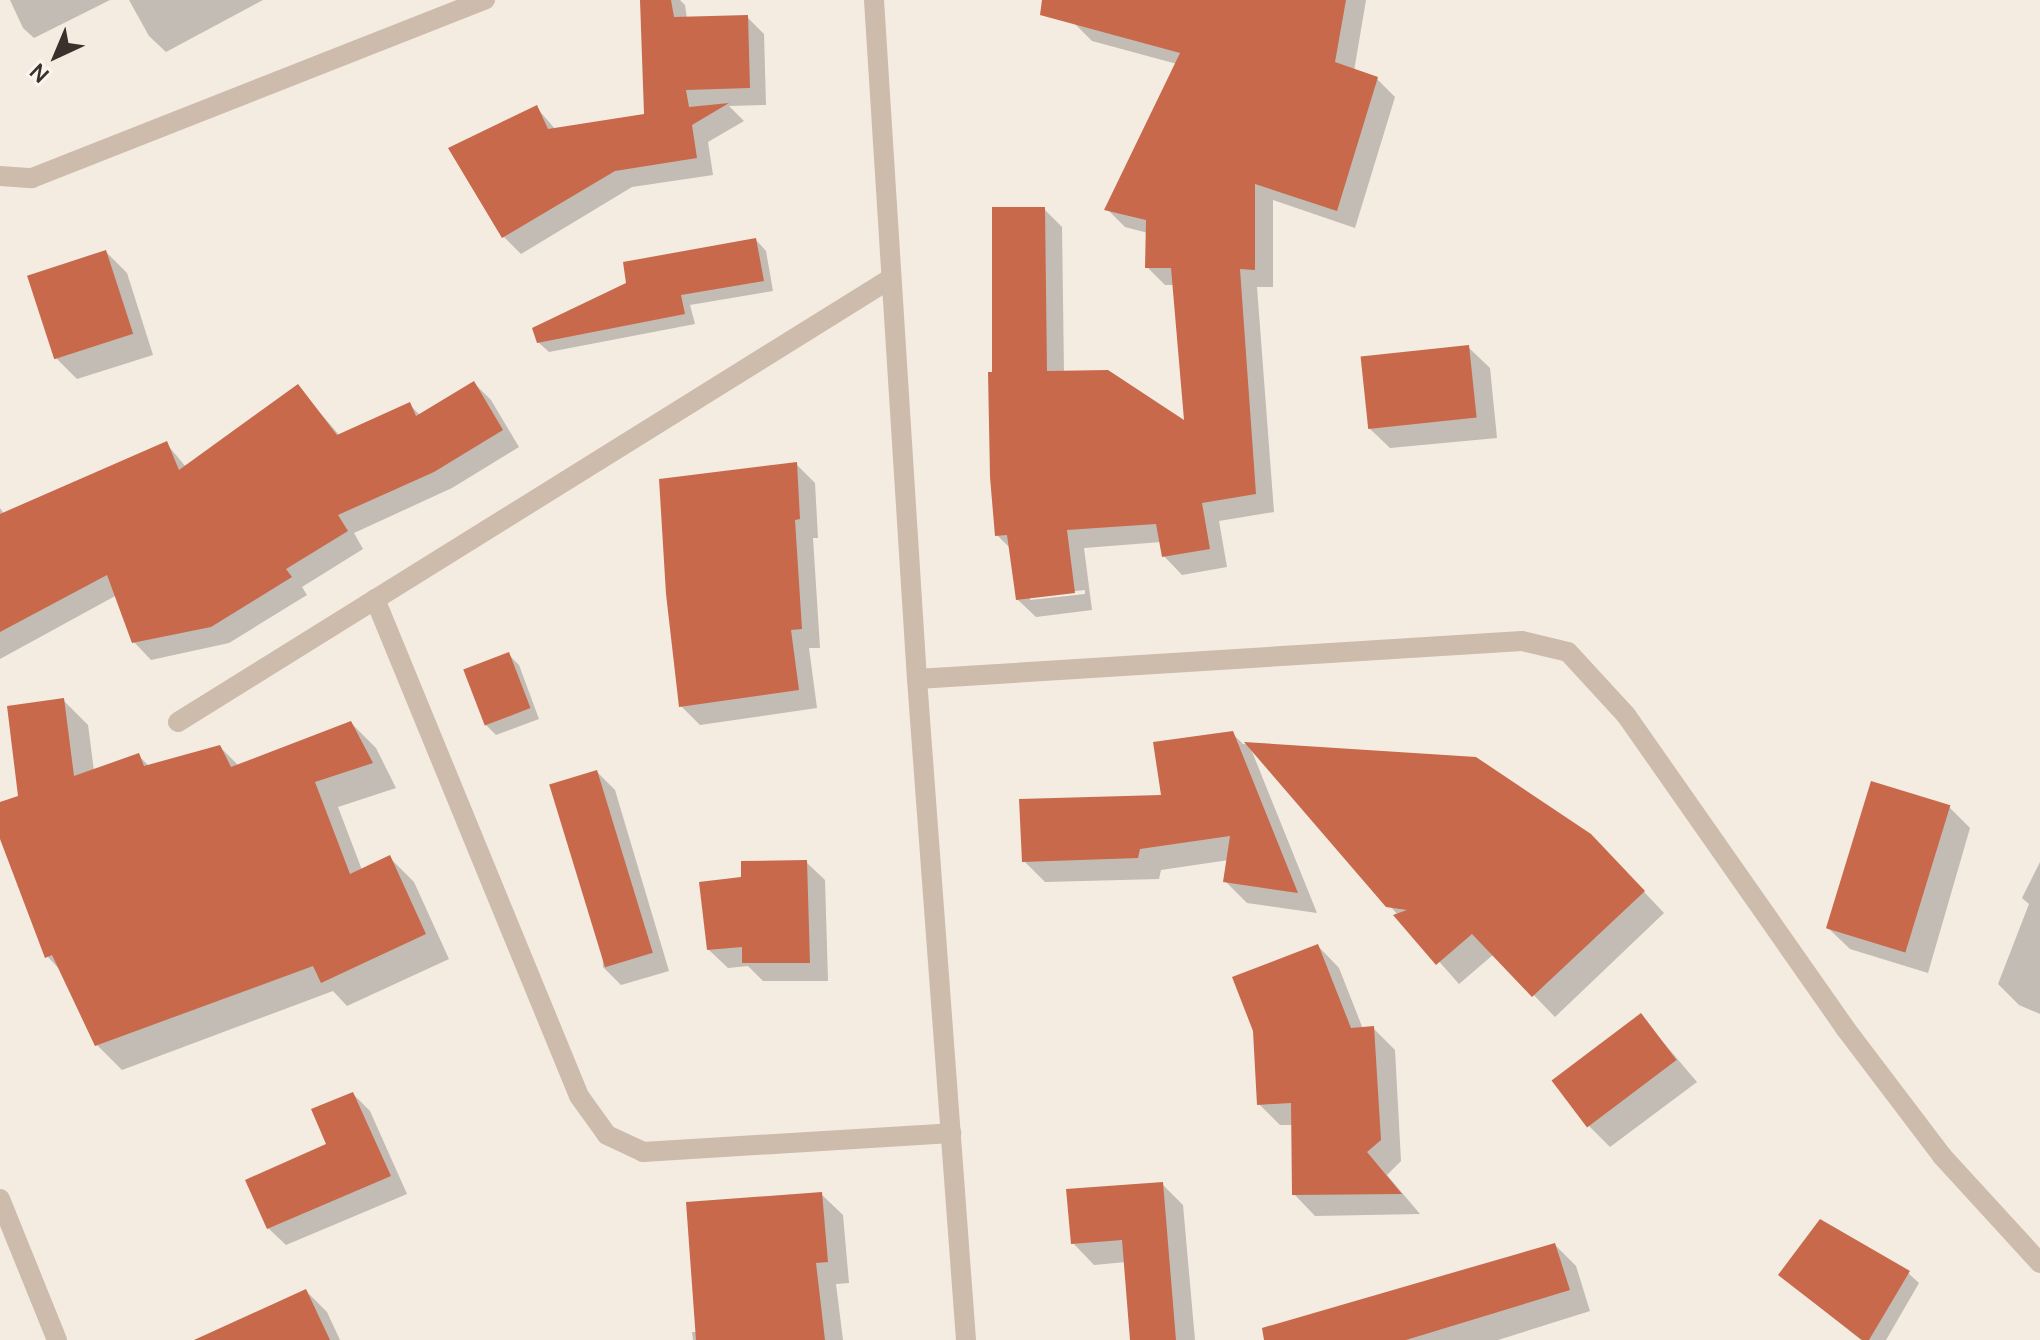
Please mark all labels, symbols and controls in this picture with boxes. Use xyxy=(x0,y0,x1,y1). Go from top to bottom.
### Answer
north arrow xyxy=(16,16,96,96)
text: N xyxy=(23,57,55,90)

